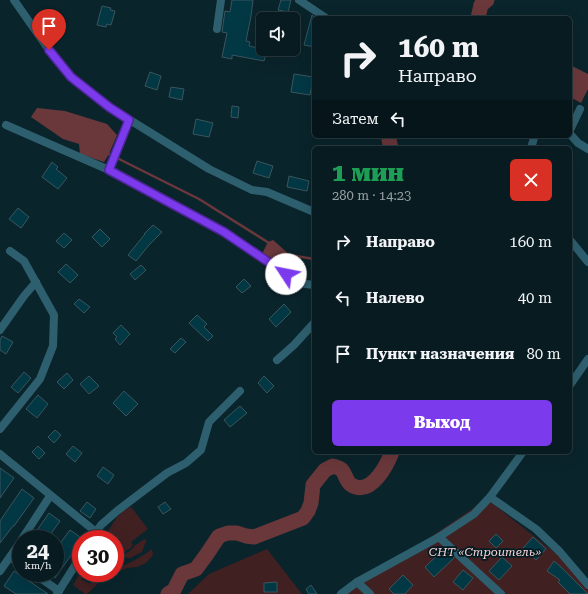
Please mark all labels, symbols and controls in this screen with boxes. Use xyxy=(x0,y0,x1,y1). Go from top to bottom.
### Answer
pin xyxy=(32,9,66,50)
map controls xyxy=(256,12,300,56)
button: sound xyxy=(256,12,300,56)
icon: arrive xyxy=(38,15,60,37)
text: 160 m xyxy=(398,31,479,64)
icon: right xyxy=(332,32,384,84)
text: Направо xyxy=(398,65,477,86)
icon: left xyxy=(387,108,409,130)
text: Затем xyxy=(332,110,379,128)
text: 1 мин xyxy=(332,159,404,187)
button: close xyxy=(510,159,552,201)
text: 280 m · 14:23 xyxy=(332,188,411,203)
icon: right xyxy=(332,231,354,253)
text: Направо xyxy=(366,233,435,251)
text: 160 m xyxy=(509,233,552,251)
position arrow xyxy=(265,253,307,295)
icon: left xyxy=(332,287,354,309)
text: Налево xyxy=(366,289,425,307)
text: 40 m xyxy=(518,289,552,307)
icon: arrive xyxy=(332,343,354,365)
text: Пункт назначения xyxy=(366,345,514,363)
text: 80 m xyxy=(526,345,561,363)
button: Выход xyxy=(332,400,552,446)
speed limit sign: 30 xyxy=(72,530,124,582)
text: 24 xyxy=(27,539,49,563)
park label: СНТ «Строитель» xyxy=(429,545,541,559)
text: km/h xyxy=(25,560,51,571)

